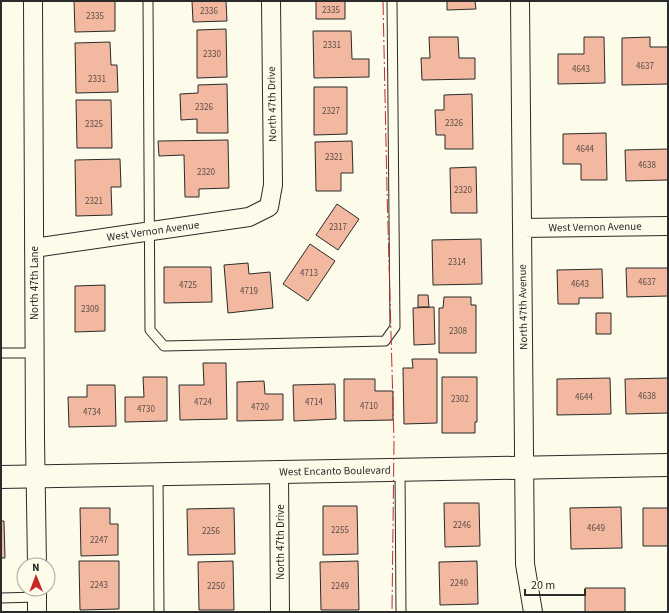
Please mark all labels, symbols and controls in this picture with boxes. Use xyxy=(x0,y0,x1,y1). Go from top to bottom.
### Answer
house number: 2335 xyxy=(322,4,340,17)
house number: 2336 xyxy=(200,5,218,18)
house number: 2335 xyxy=(86,10,104,23)
house number: 2331 xyxy=(323,39,341,52)
house number: 2330 xyxy=(203,48,221,61)
house number: 4637 xyxy=(636,60,654,73)
house number: 4643 xyxy=(572,63,590,76)
street label: North 47th Drive xyxy=(264,66,280,142)
house number: 2331 xyxy=(88,73,106,86)
house number: 2326 xyxy=(195,101,213,114)
house number: 2327 xyxy=(322,105,340,118)
house number: 2326 xyxy=(445,117,463,130)
house number: 2325 xyxy=(85,118,103,131)
house number: 4644 xyxy=(576,143,594,156)
house number: 2321 xyxy=(325,151,343,164)
house number: 4638 xyxy=(638,159,656,172)
house number: 2320 xyxy=(197,166,215,179)
house number: 2320 xyxy=(454,184,472,197)
house number: 2321 xyxy=(85,195,103,208)
street label: West Vernon Avenue xyxy=(106,217,201,245)
street label: West Vernon Avenue xyxy=(548,219,642,235)
house number: 2317 xyxy=(329,221,347,234)
street label: North 47th Lane xyxy=(27,245,42,320)
house number: 2314 xyxy=(448,256,466,269)
street label: North 47th Avenue xyxy=(515,264,531,350)
house number: 4713 xyxy=(300,267,318,280)
house number: 4637 xyxy=(638,276,656,289)
house number: 4643 xyxy=(571,278,589,291)
house number: 4725 xyxy=(179,279,197,292)
house number: 4719 xyxy=(240,285,258,298)
house number: 2309 xyxy=(81,303,99,316)
house number: 2308 xyxy=(449,325,467,338)
house number: 4638 xyxy=(638,390,656,403)
house number: 4644 xyxy=(575,391,593,404)
house number: 2302 xyxy=(451,393,469,406)
house number: 4724 xyxy=(194,396,212,409)
house number: 4714 xyxy=(305,396,323,409)
house number: 4710 xyxy=(360,400,378,413)
house number: 4720 xyxy=(251,401,269,414)
house number: 4730 xyxy=(137,403,155,416)
house number: 4734 xyxy=(83,406,101,419)
street label: West Encanto Boulevard xyxy=(279,463,391,479)
street label: North 47th Drive xyxy=(273,504,288,580)
house number: 2246 xyxy=(453,519,471,532)
house number: 4649 xyxy=(587,522,605,535)
house number: 2255 xyxy=(331,524,349,537)
house number: 2256 xyxy=(202,525,220,538)
house number: 2247 xyxy=(90,534,108,547)
north arrow xyxy=(16,557,56,597)
text: N xyxy=(32,560,40,575)
scale bar xyxy=(525,571,585,597)
house number: 2240 xyxy=(450,577,468,590)
text: 20 m xyxy=(531,577,555,594)
house number: 2243 xyxy=(90,579,108,592)
house number: 2250 xyxy=(207,580,225,593)
house number: 2249 xyxy=(331,580,349,593)

